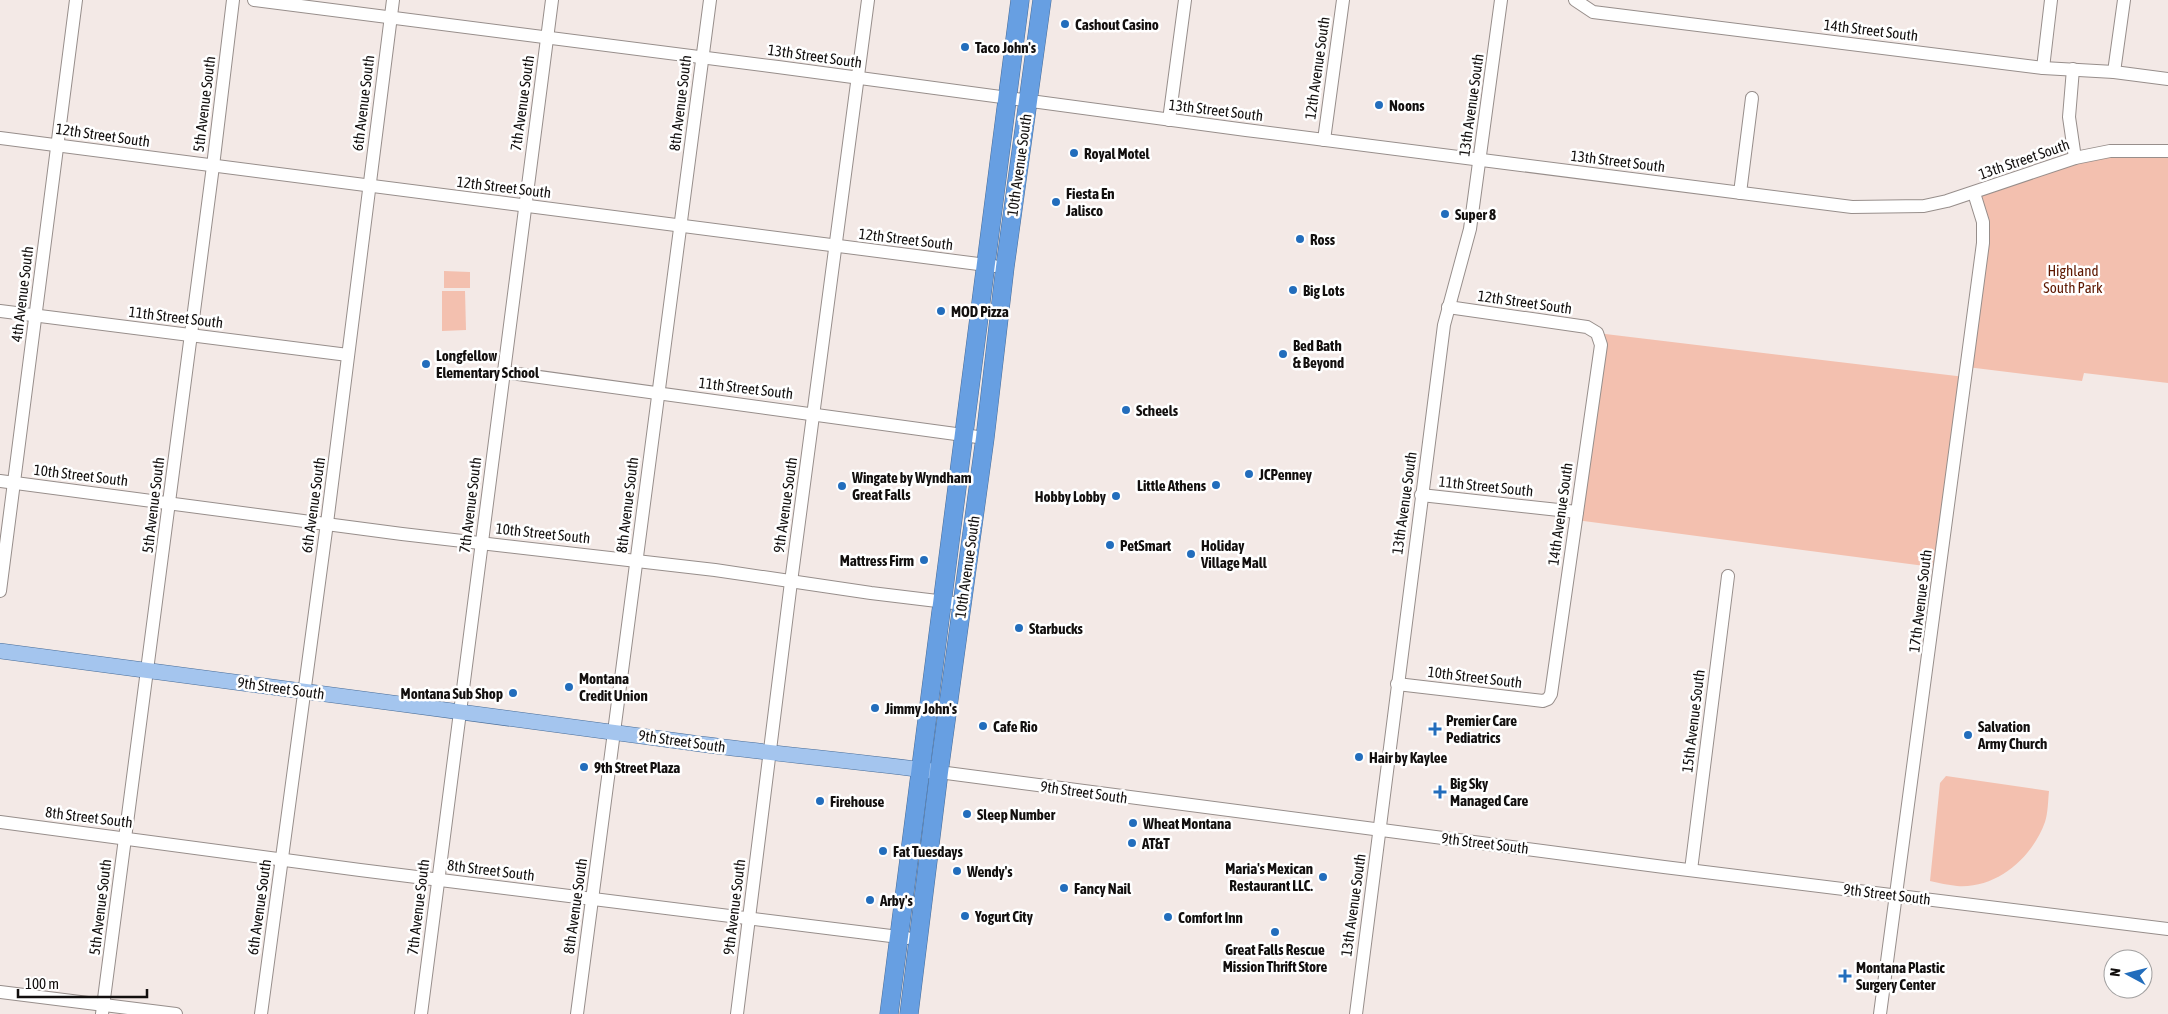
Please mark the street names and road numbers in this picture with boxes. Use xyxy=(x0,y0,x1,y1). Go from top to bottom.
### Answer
street label: 12th Avenue South xyxy=(1301,16,1333,120)
street label: 14th Street South xyxy=(1823,16,1919,44)
street label: 13th Street South xyxy=(767,41,863,71)
street label: 13th Avenue South xyxy=(1455,53,1487,157)
street label: 6th Avenue South xyxy=(349,54,377,152)
street label: 7th Avenue South xyxy=(507,54,537,152)
street label: 8th Avenue South xyxy=(666,54,694,152)
street label: 5th Avenue South xyxy=(190,55,218,153)
street label: 13th Street South xyxy=(1168,96,1264,124)
street label: 10th Avenue South xyxy=(1003,113,1035,217)
street label: 12th Street South xyxy=(55,120,151,150)
street label: 13th Street South xyxy=(1976,136,2072,182)
street label: 13th Street South xyxy=(1570,147,1666,175)
street label: 12th Street South xyxy=(456,173,552,201)
street label: 12th Street South xyxy=(858,225,954,253)
street label: 4th Avenue South xyxy=(8,245,36,343)
street label: 12th Street South xyxy=(1477,287,1573,317)
street label: 11th Street South xyxy=(128,303,224,331)
street label: 11th Street South xyxy=(698,374,794,402)
street label: 13th Avenue South xyxy=(1388,451,1420,555)
street label: 5th Avenue South xyxy=(139,456,167,554)
street label: 6th Avenue South xyxy=(298,456,328,554)
street label: 7th Avenue South xyxy=(456,456,484,554)
street label: 8th Avenue South xyxy=(613,456,641,554)
street label: 9th Avenue South xyxy=(770,456,800,554)
street label: 10th Street South xyxy=(33,461,129,489)
street label: 14th Avenue South xyxy=(1544,462,1576,566)
street label: 11th Street South xyxy=(1438,473,1534,499)
street label: 10th Avenue South xyxy=(951,515,983,619)
street label: 10th Street South xyxy=(495,520,591,546)
street label: 17th Avenue South xyxy=(1905,549,1935,653)
street label: 10th Street South xyxy=(1427,663,1523,691)
street label: 15th Avenue South xyxy=(1678,669,1708,773)
street label: 9th Street South xyxy=(236,673,326,703)
street label: 9th Street South xyxy=(637,726,727,756)
street label: 9th Street South xyxy=(1039,777,1129,807)
street label: 8th Street South xyxy=(44,803,134,831)
street label: 9th Street South xyxy=(1440,829,1530,857)
street label: 13th Avenue South xyxy=(1337,853,1369,957)
street label: 8th Street South xyxy=(446,856,536,884)
street label: 8th Avenue South xyxy=(560,857,590,955)
street label: 5th Avenue South xyxy=(86,858,114,956)
street label: 6th Avenue South xyxy=(244,858,274,956)
street label: 7th Avenue South xyxy=(404,858,432,956)
street label: 9th Avenue South xyxy=(720,858,748,956)
street label: 9th Street South xyxy=(1842,880,1932,908)

